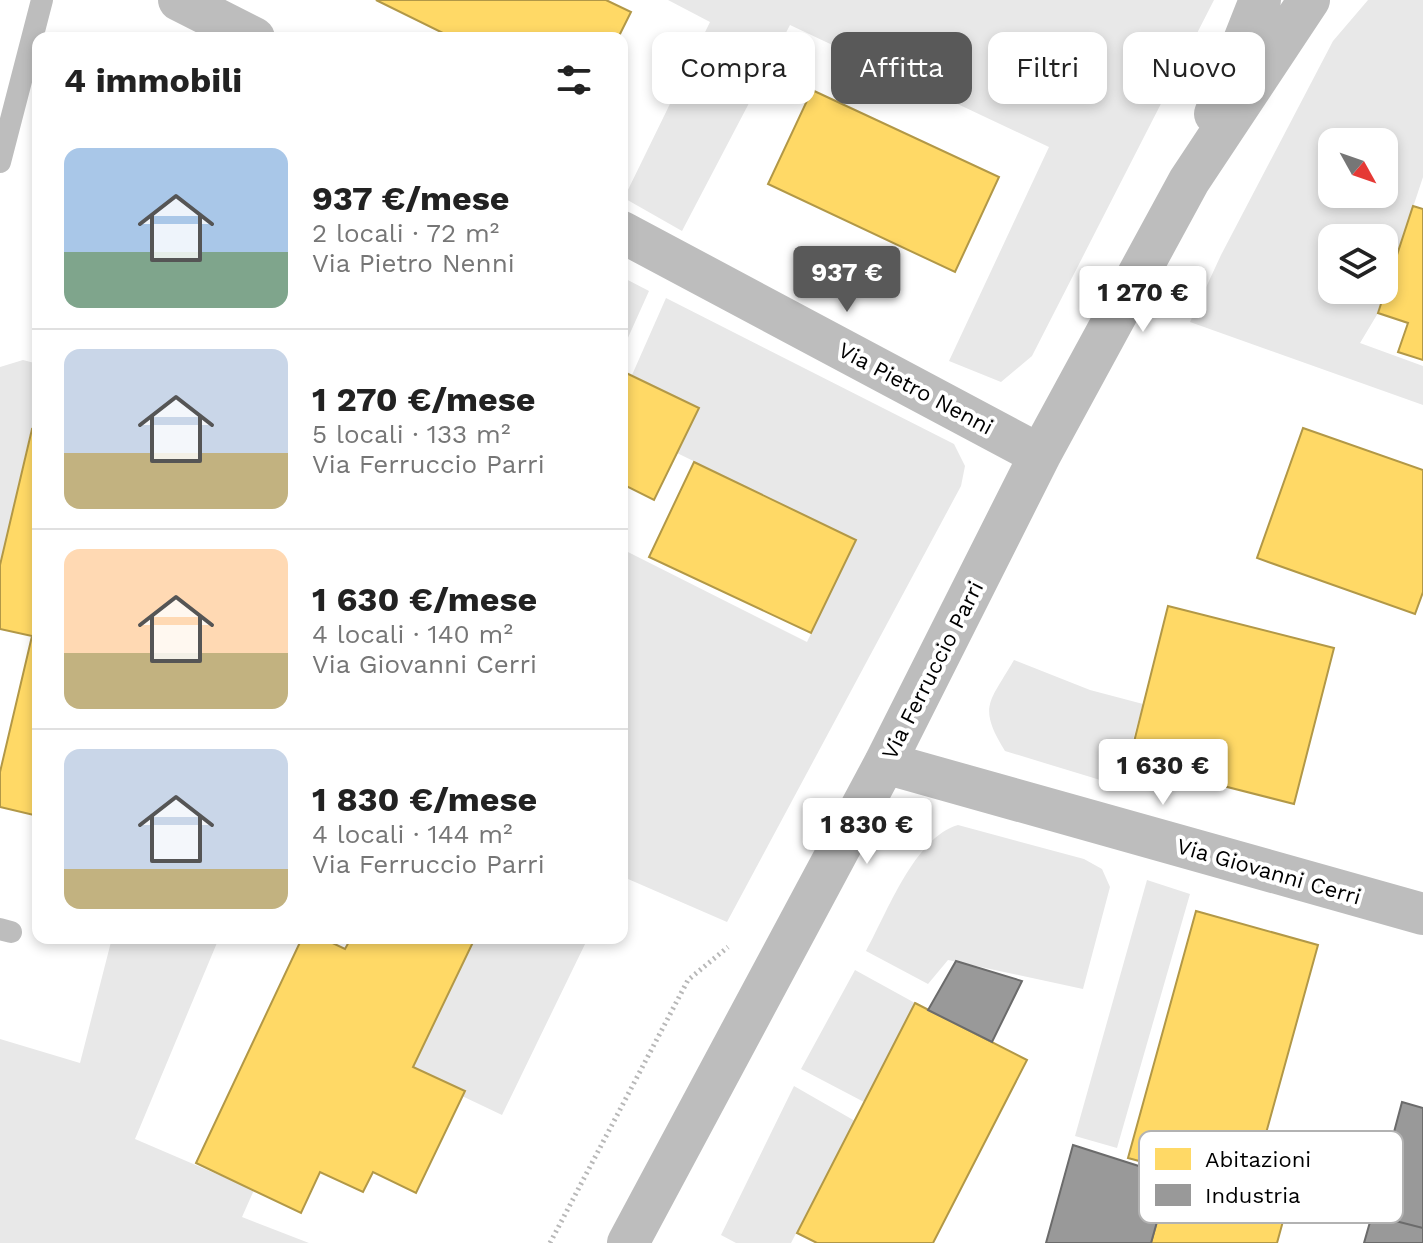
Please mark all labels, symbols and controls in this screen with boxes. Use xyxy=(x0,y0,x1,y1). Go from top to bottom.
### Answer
chip: Compra xyxy=(652,32,815,104)
chip: Affitta xyxy=(831,32,972,104)
chip: Filtri xyxy=(988,32,1107,104)
chip: Nuovo xyxy=(1123,32,1265,104)
icon: filters xyxy=(552,58,596,102)
text: 4 immobili xyxy=(64,60,242,100)
north arrow xyxy=(1318,128,1398,208)
map controls xyxy=(1318,128,1398,304)
text: 937 €/mese xyxy=(312,178,509,218)
icon: home xyxy=(128,180,224,276)
text: 2 locali · 72 m² xyxy=(312,218,499,248)
button: layers xyxy=(1318,224,1398,304)
pin: 937 € xyxy=(791,246,903,314)
text: Via Pietro Nenni xyxy=(312,248,515,278)
text: 937 € xyxy=(811,257,883,287)
pin: 1 270 € xyxy=(1069,266,1217,334)
text: 1 270 € xyxy=(1097,277,1189,307)
street label: Via Pietro Nenni xyxy=(834,337,997,440)
text: 1 270 €/mese xyxy=(312,379,535,419)
icon: home xyxy=(128,381,224,477)
text: 5 locali · 133 m² xyxy=(312,419,510,449)
text: Via Ferruccio Parri xyxy=(312,449,545,479)
street label: Via Ferruccio Parri xyxy=(877,577,988,764)
text: 1 630 €/mese xyxy=(312,579,537,619)
icon: home xyxy=(128,581,224,677)
text: 4 locali · 140 m² xyxy=(312,619,513,649)
text: Via Giovanni Cerri xyxy=(312,649,537,679)
pin: 1 630 € xyxy=(1089,739,1237,807)
text: 1 630 € xyxy=(1117,750,1209,780)
text: 1 830 €/mese xyxy=(312,779,537,819)
icon: home xyxy=(128,781,224,877)
pin: 1 830 € xyxy=(793,798,941,866)
text: 1 830 € xyxy=(821,809,913,839)
text: 4 locali · 144 m² xyxy=(312,819,513,849)
street label: Via Giovanni Cerri xyxy=(1174,833,1364,910)
text: Via Ferruccio Parri xyxy=(312,849,545,879)
legend xyxy=(1139,1131,1403,1223)
text: Abitazioni xyxy=(1205,1147,1311,1172)
text: Industria xyxy=(1205,1183,1300,1208)

